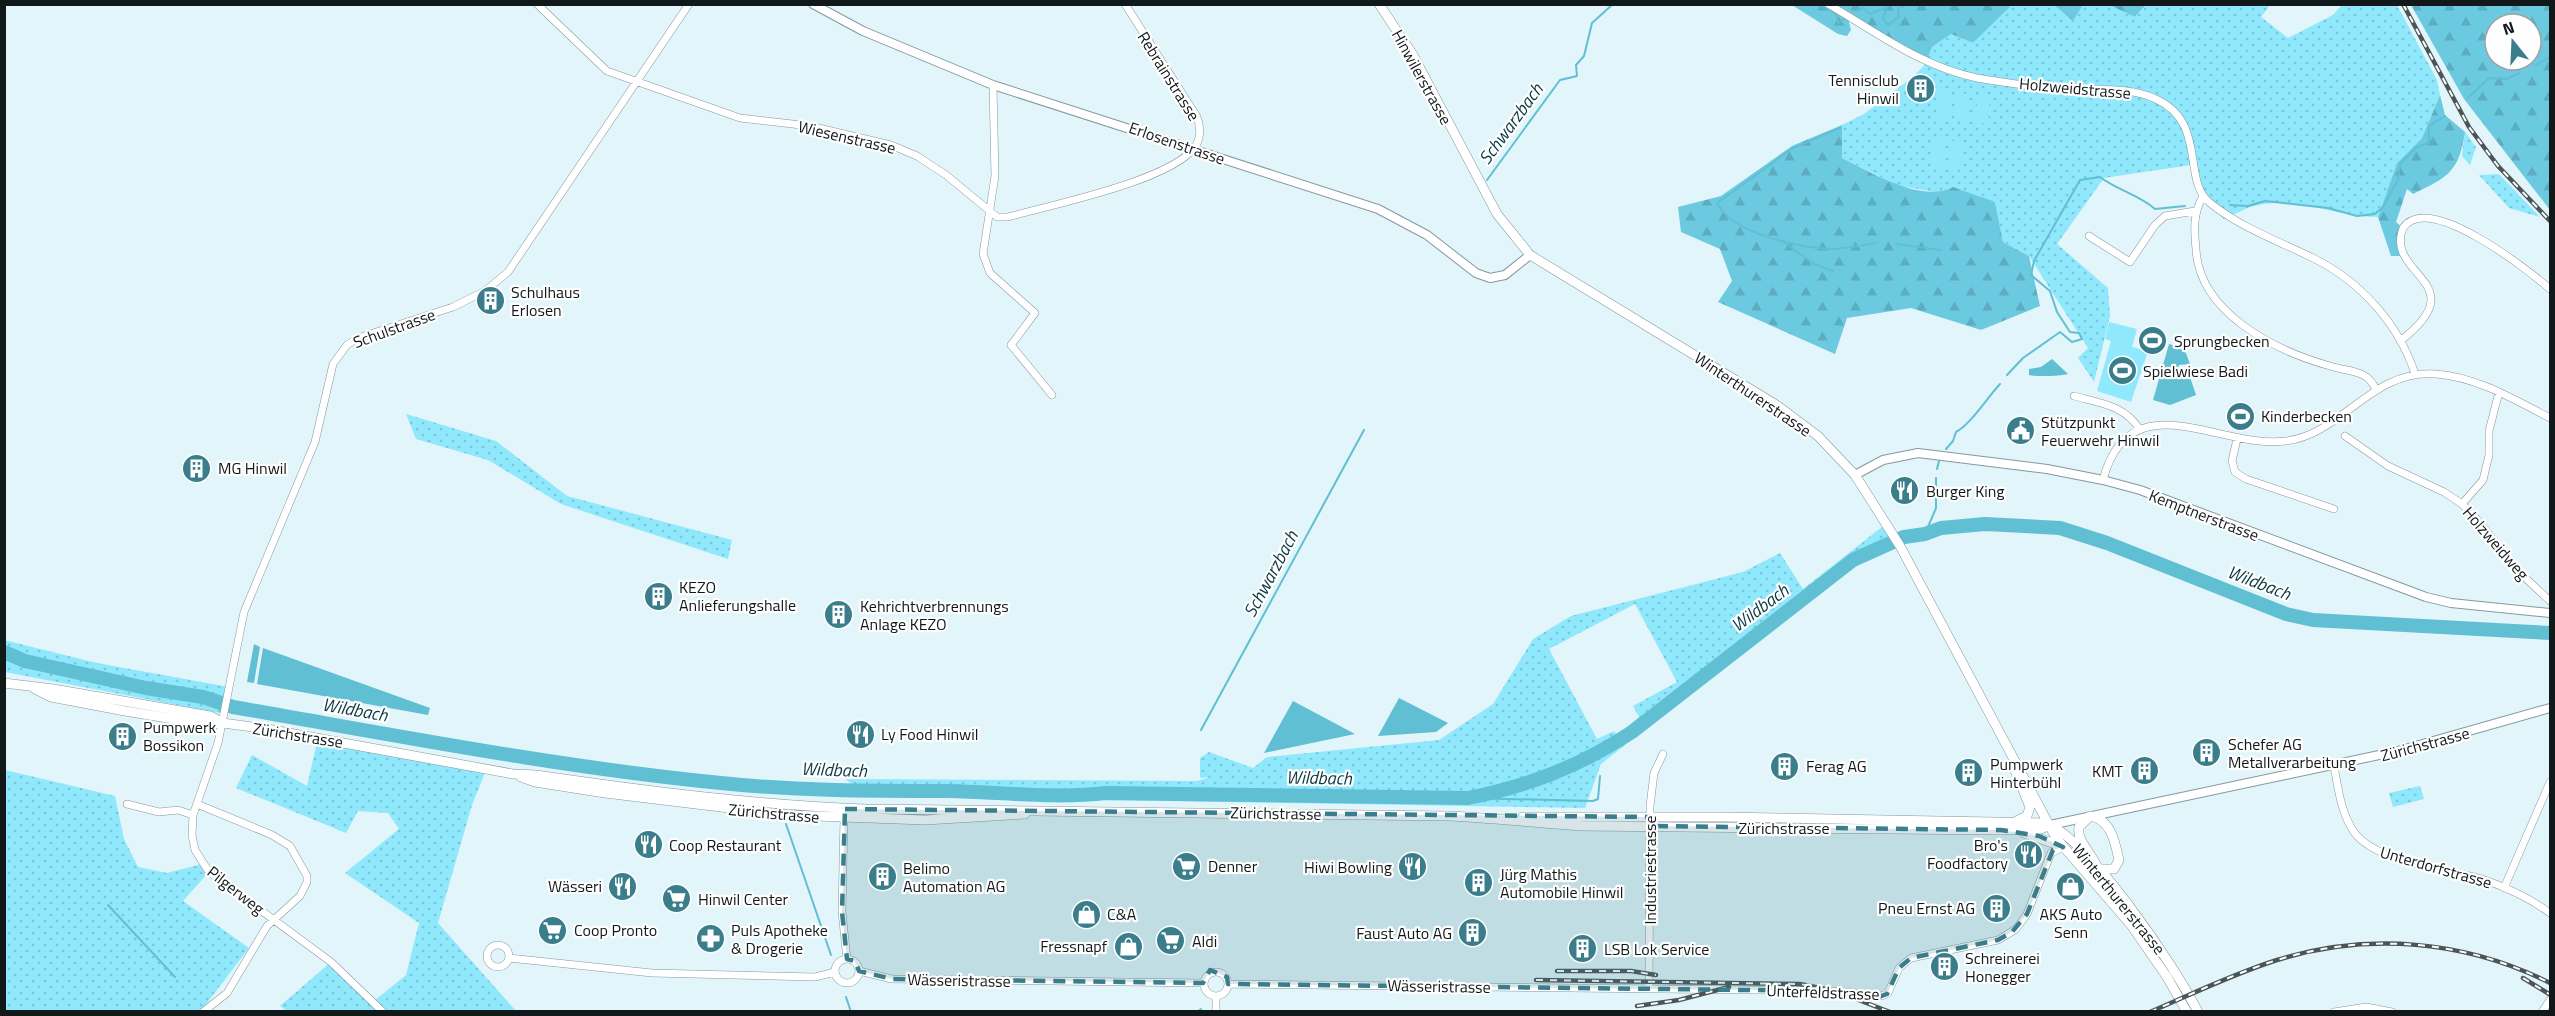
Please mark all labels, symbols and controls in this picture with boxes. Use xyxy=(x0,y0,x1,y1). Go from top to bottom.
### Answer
north arrow xyxy=(2483,12,2543,72)
text: N xyxy=(2499,15,2517,41)
street label: Hinwilerstrasse xyxy=(1386,25,1458,129)
street label: Rebrainstrasse xyxy=(1132,27,1206,125)
place label: Tennisclub Hinwil xyxy=(1828,68,1899,110)
street label: Holzweidstrasse xyxy=(2018,71,2132,105)
building icon: Tennisclub Hinwil xyxy=(1904,73,1936,105)
water label: Schwarzbach xyxy=(1472,77,1550,170)
street label: Wiesenstrasse xyxy=(796,114,898,160)
street label: Erlosenstrasse xyxy=(1126,115,1228,171)
place label: Schulhaus Erlosen xyxy=(511,280,580,322)
building icon: Schulhaus Erlosen xyxy=(474,285,506,317)
street label: Schulstrasse xyxy=(349,302,439,354)
sports icon: Sprungbecken xyxy=(2137,325,2169,357)
place label: Sprungbecken xyxy=(2174,329,2270,353)
street label: Winterthurerstrasse xyxy=(1690,346,1816,442)
sports icon: Spielwiese Badi xyxy=(2106,355,2138,387)
place label: Spielwiese Badi xyxy=(2143,359,2248,383)
sports icon: Kinderbecken xyxy=(2224,400,2256,432)
place label: Kinderbecken xyxy=(2261,404,2352,428)
place label: Stützpunkt Feuerwehr Hinwil xyxy=(2041,410,2159,452)
public building icon: Stützpunkt Feuerwehr Hinwil xyxy=(2004,415,2036,447)
building icon: MG Hinwil xyxy=(181,452,213,484)
place label: MG Hinwil xyxy=(218,456,287,480)
restaurant icon: Burger King xyxy=(1889,475,1921,507)
place label: Burger King xyxy=(1926,479,2005,503)
street label: Kemptnerstrasse xyxy=(2146,483,2262,547)
street label: Holzweidweg xyxy=(2457,501,2535,585)
water label: Schwarzbach xyxy=(1236,525,1305,622)
water label: Wildbach xyxy=(2224,558,2296,607)
place label: KEZO Anlieferungshalle xyxy=(679,575,796,617)
water label: Wildbach xyxy=(1725,576,1795,638)
building icon: KEZO Anlieferungshalle xyxy=(642,580,674,612)
place label: Kehrichtverbrennungs Anlage KEZO xyxy=(860,594,1009,636)
building icon: Kehrichtverbrennungs Anlage KEZO xyxy=(823,599,855,631)
water label: Wildbach xyxy=(320,691,391,729)
place label: Pumpwerk Bossikon xyxy=(143,715,216,757)
street label: Zürichstrasse xyxy=(251,716,345,754)
restaurant icon: Ly Food Hinwil xyxy=(844,718,876,750)
building icon: Pumpwerk Bossikon xyxy=(106,720,138,752)
street label: Zürichstrasse xyxy=(2378,721,2472,767)
place label: Ly Food Hinwil xyxy=(881,722,978,746)
place label: Schefer AG Metallverarbeitung xyxy=(2228,732,2356,774)
building icon: Schefer AG Metallverarbeitung xyxy=(2191,737,2223,769)
building icon: Ferag AG xyxy=(1769,750,1801,782)
place label: Pumpwerk Hinterbühl xyxy=(1990,752,2063,794)
place label: Ferag AG xyxy=(1806,754,1867,778)
water label: Wildbach xyxy=(801,755,868,784)
building icon: KMT xyxy=(2128,755,2160,787)
building icon: Pumpwerk Hinterbühl xyxy=(1953,757,1985,789)
place label: KMT xyxy=(2092,759,2124,783)
water label: Wildbach xyxy=(1286,763,1353,792)
street label: Zürichstrasse xyxy=(728,797,820,829)
street label: Zürichstrasse xyxy=(1230,800,1322,826)
street label: Industriestrasse xyxy=(1638,815,1662,925)
street label: Zürichstrasse xyxy=(1738,816,1830,840)
restaurant icon: Coop Restaurant xyxy=(632,829,664,861)
place label: Coop Restaurant xyxy=(669,833,782,857)
place label: Bro's Foodfactory xyxy=(1927,833,2008,875)
restaurant icon: Bro's Foodfactory xyxy=(2013,838,2045,870)
street label: Winterthurerstrasse xyxy=(2067,838,2171,960)
street label: Unterdorfstrasse xyxy=(2377,840,2495,894)
supermarket icon: Denner xyxy=(1171,850,1203,882)
restaurant icon: Hiwi Bowling xyxy=(1397,851,1429,883)
place label: Denner xyxy=(1208,854,1258,878)
place label: Hiwi Bowling xyxy=(1304,855,1392,879)
place label: Belimo Automation AG xyxy=(903,856,1005,898)
street label: Pilgerweg xyxy=(202,860,270,920)
building icon: Belimo Automation AG xyxy=(866,861,898,893)
place label: Jürg Mathis Automobile Hinwil xyxy=(1500,862,1623,904)
building icon: Jürg Mathis Automobile Hinwil xyxy=(1463,867,1495,899)
restaurant icon: Wässeri xyxy=(607,870,639,902)
shop icon: AKS Auto Senn xyxy=(2055,870,2087,902)
place label: Wässeri xyxy=(548,874,602,898)
supermarket icon: Hinwil Center xyxy=(661,883,693,915)
place label: Hinwil Center xyxy=(698,887,789,911)
building icon: Pneu Ernst AG xyxy=(1980,892,2012,924)
place label: Pneu Ernst AG xyxy=(1878,896,1975,920)
shop icon: C&A xyxy=(1070,898,1102,930)
place label: C&A xyxy=(1107,902,1137,926)
place label: AKS Auto Senn xyxy=(2040,902,2102,944)
supermarket icon: Coop Pronto xyxy=(537,914,569,946)
building icon: Faust Auto AG xyxy=(1457,917,1489,949)
place label: Coop Pronto xyxy=(574,918,657,942)
place label: Puls Apotheke & Drogerie xyxy=(731,918,828,960)
place label: Faust Auto AG xyxy=(1356,921,1452,945)
pharmacy icon: Puls Apotheke & Drogerie xyxy=(694,923,726,955)
supermarket icon: Aldi xyxy=(1155,925,1187,957)
place label: Aldi xyxy=(1192,929,1217,953)
shop icon: Fressnapf xyxy=(1112,930,1144,962)
building icon: LSB Lok Service xyxy=(1567,933,1599,965)
place label: Fressnapf xyxy=(1040,934,1108,958)
place label: LSB Lok Service xyxy=(1604,937,1709,961)
place label: Schreinerei Honegger xyxy=(1965,946,2040,988)
building icon: Schreinerei Honegger xyxy=(1928,951,1960,983)
street label: Wässeristrasse xyxy=(907,967,1011,993)
street label: Wässeristrasse xyxy=(1387,973,1491,999)
street label: Unterfeldstrasse xyxy=(1766,978,1880,1006)

